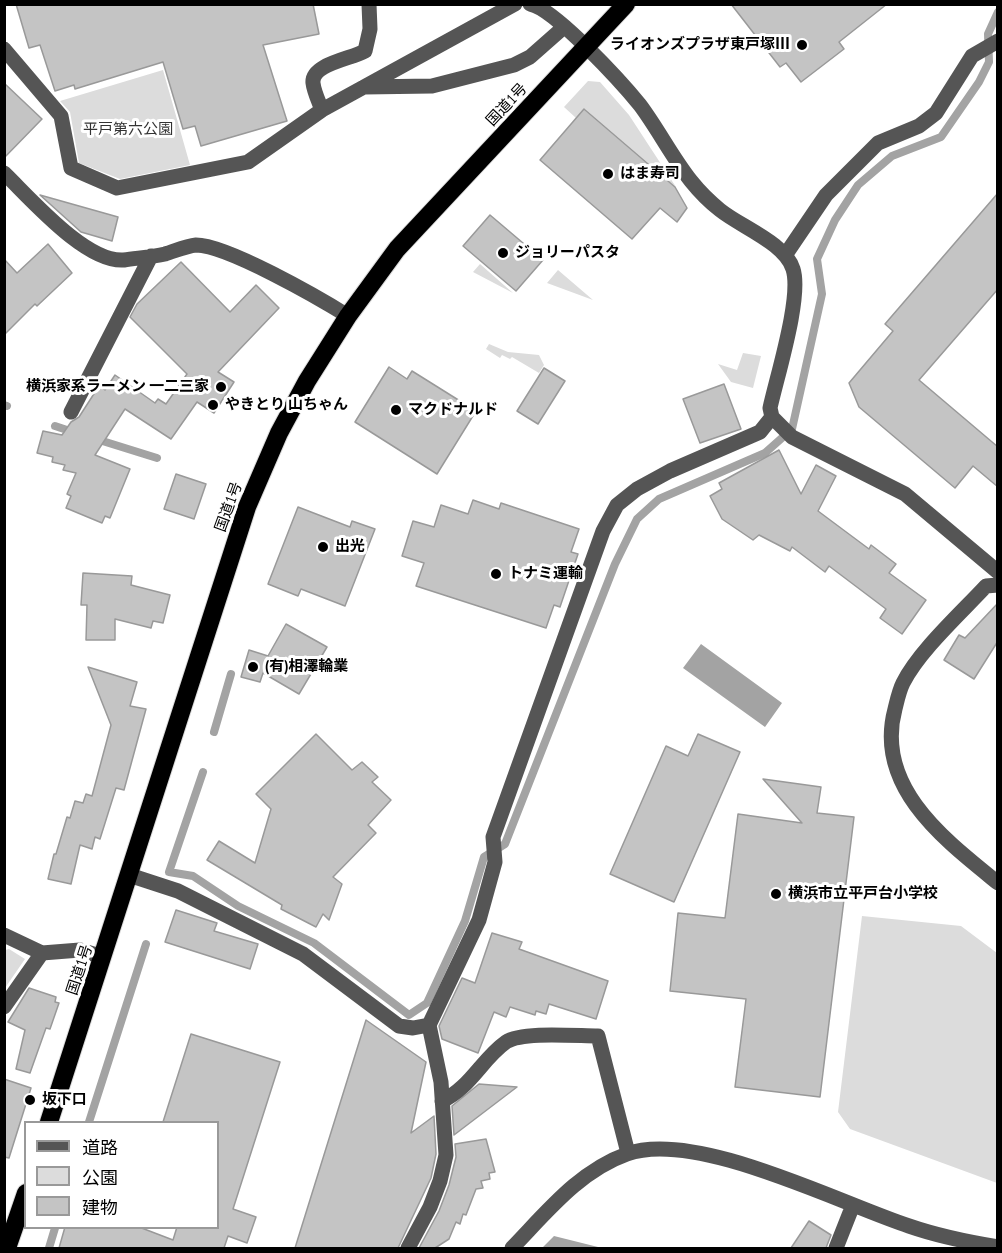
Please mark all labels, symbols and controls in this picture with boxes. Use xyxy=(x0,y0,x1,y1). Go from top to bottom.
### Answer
place label: ライオンズプラザ東戸塚Ⅲ xyxy=(610,36,790,54)
marker: ライオンズプラザ東戸塚Ⅲ xyxy=(795,38,809,52)
street label: 国道1号 xyxy=(483,80,531,130)
park label: 平戸第六公園 xyxy=(83,121,173,139)
place label: はま寿司 xyxy=(620,165,680,183)
marker: はま寿司 xyxy=(601,167,615,181)
place label: ジョリーパスタ xyxy=(515,244,620,262)
marker: ジョリーパスタ xyxy=(496,246,510,260)
place label: 横浜家系ラーメン 一二三家 xyxy=(26,378,209,396)
marker: 横浜家系ラーメン 一二三家 xyxy=(214,380,228,394)
place label: やきとり 山ちゃん xyxy=(225,396,348,414)
marker: やきとり 山ちゃん xyxy=(206,398,220,412)
place label: マクドナルド xyxy=(408,401,498,419)
marker: マクドナルド xyxy=(389,403,403,417)
street label: 国道1号 xyxy=(212,480,246,534)
place label: 出光 xyxy=(335,538,365,556)
marker: 出光 xyxy=(316,540,330,554)
place label: トナミ運輸 xyxy=(508,565,583,583)
marker: トナミ運輸 xyxy=(489,567,503,581)
place label: (有)相澤輪業 xyxy=(265,658,348,676)
marker: (有)相澤輪業 xyxy=(246,660,260,674)
place label: 横浜市立平戸台小学校 xyxy=(788,885,938,903)
marker: 横浜市立平戸台小学校 xyxy=(769,887,783,901)
street label: 国道1号 xyxy=(63,943,97,997)
place label: 坂下口 xyxy=(42,1091,87,1109)
marker: 坂下口 xyxy=(23,1093,37,1107)
legend xyxy=(24,1121,219,1229)
text: 道路 xyxy=(82,1136,118,1159)
text: 公園 xyxy=(82,1166,118,1189)
text: 建物 xyxy=(82,1196,118,1219)

